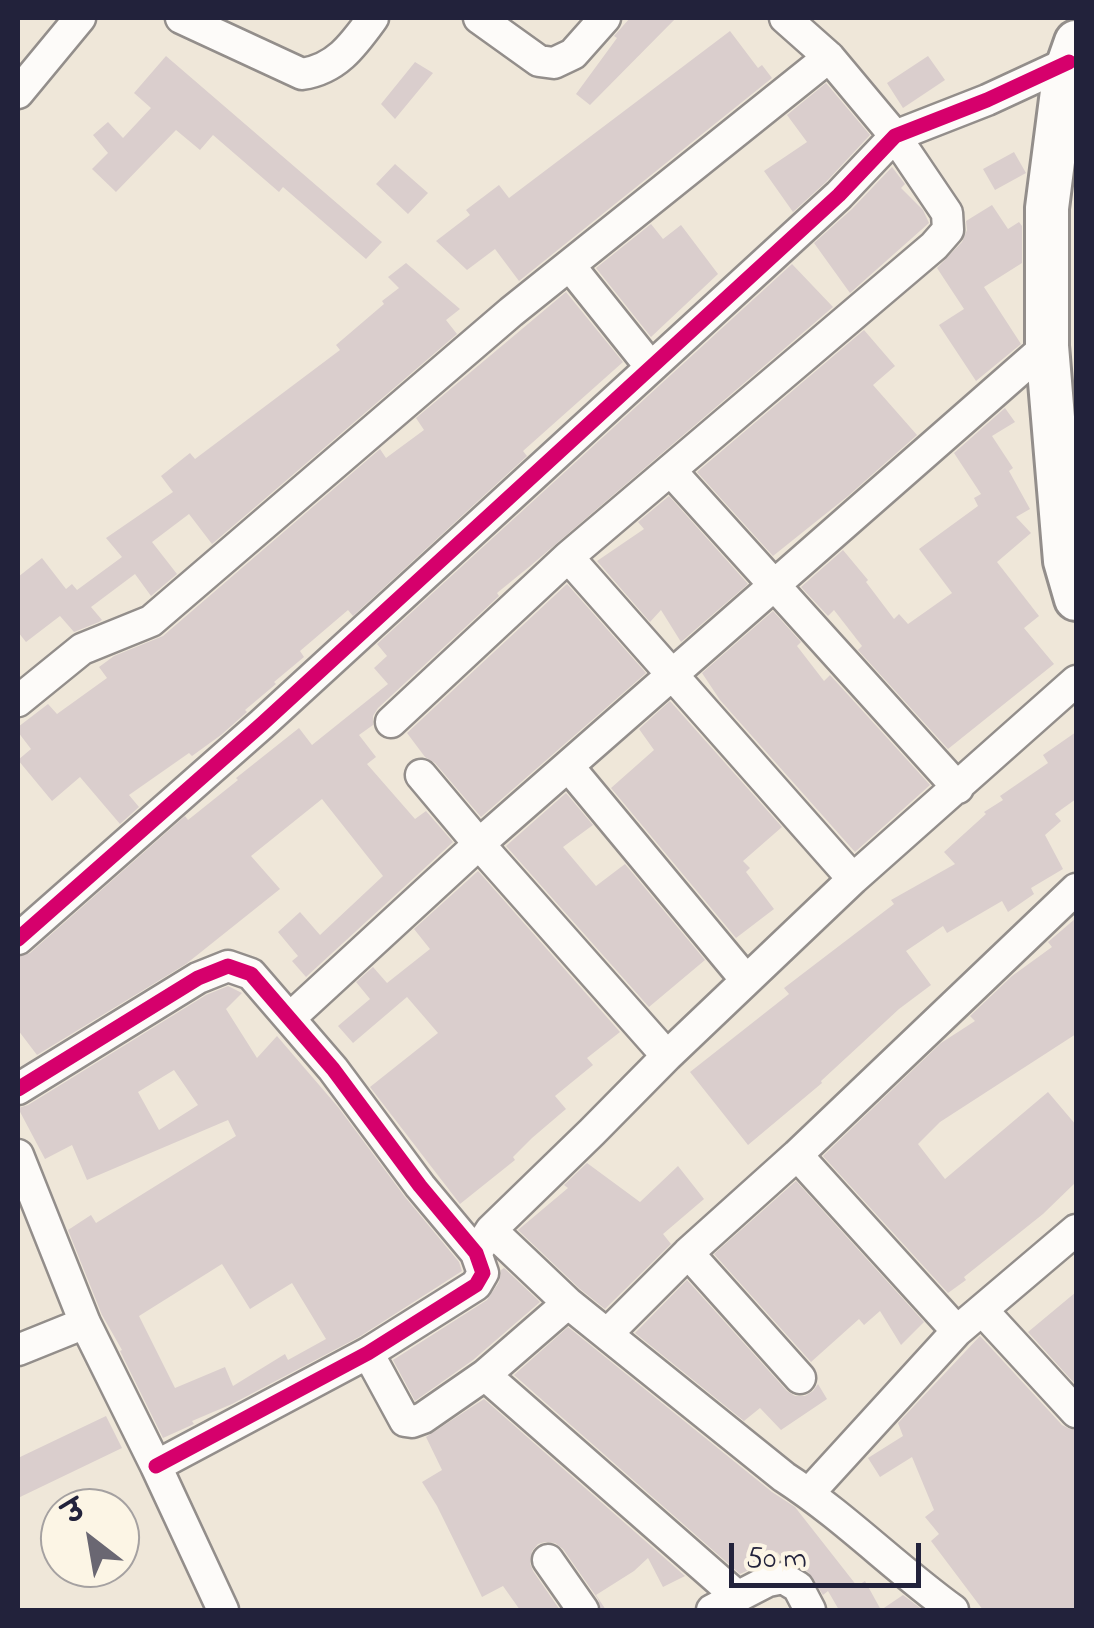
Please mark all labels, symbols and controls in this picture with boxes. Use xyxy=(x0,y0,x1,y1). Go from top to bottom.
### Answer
north arrow xyxy=(40,1488,140,1588)
text: उ xyxy=(57,1491,94,1536)
scale bar xyxy=(734,1523,926,1585)
text: 50 m xyxy=(746,1538,807,1582)

